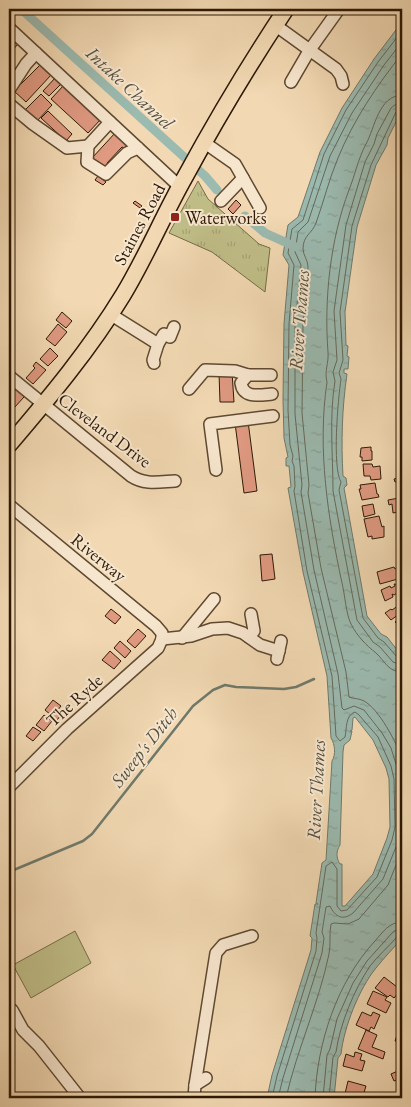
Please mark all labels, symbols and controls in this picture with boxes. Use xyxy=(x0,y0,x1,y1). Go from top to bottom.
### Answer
water label: Intake Channel xyxy=(80,40,180,136)
street label: Staines Road xyxy=(108,178,171,269)
place label: Waterworks xyxy=(185,206,267,229)
marker: Waterworks xyxy=(169,211,181,223)
water label: River Thames xyxy=(283,268,315,371)
street label: Cleveland Drive xyxy=(54,387,156,473)
street label: Riverway xyxy=(67,528,131,586)
street label: The Ryde xyxy=(41,669,107,731)
water label: Sweep's Ditch xyxy=(104,702,183,793)
water label: River Thames xyxy=(301,738,331,841)

